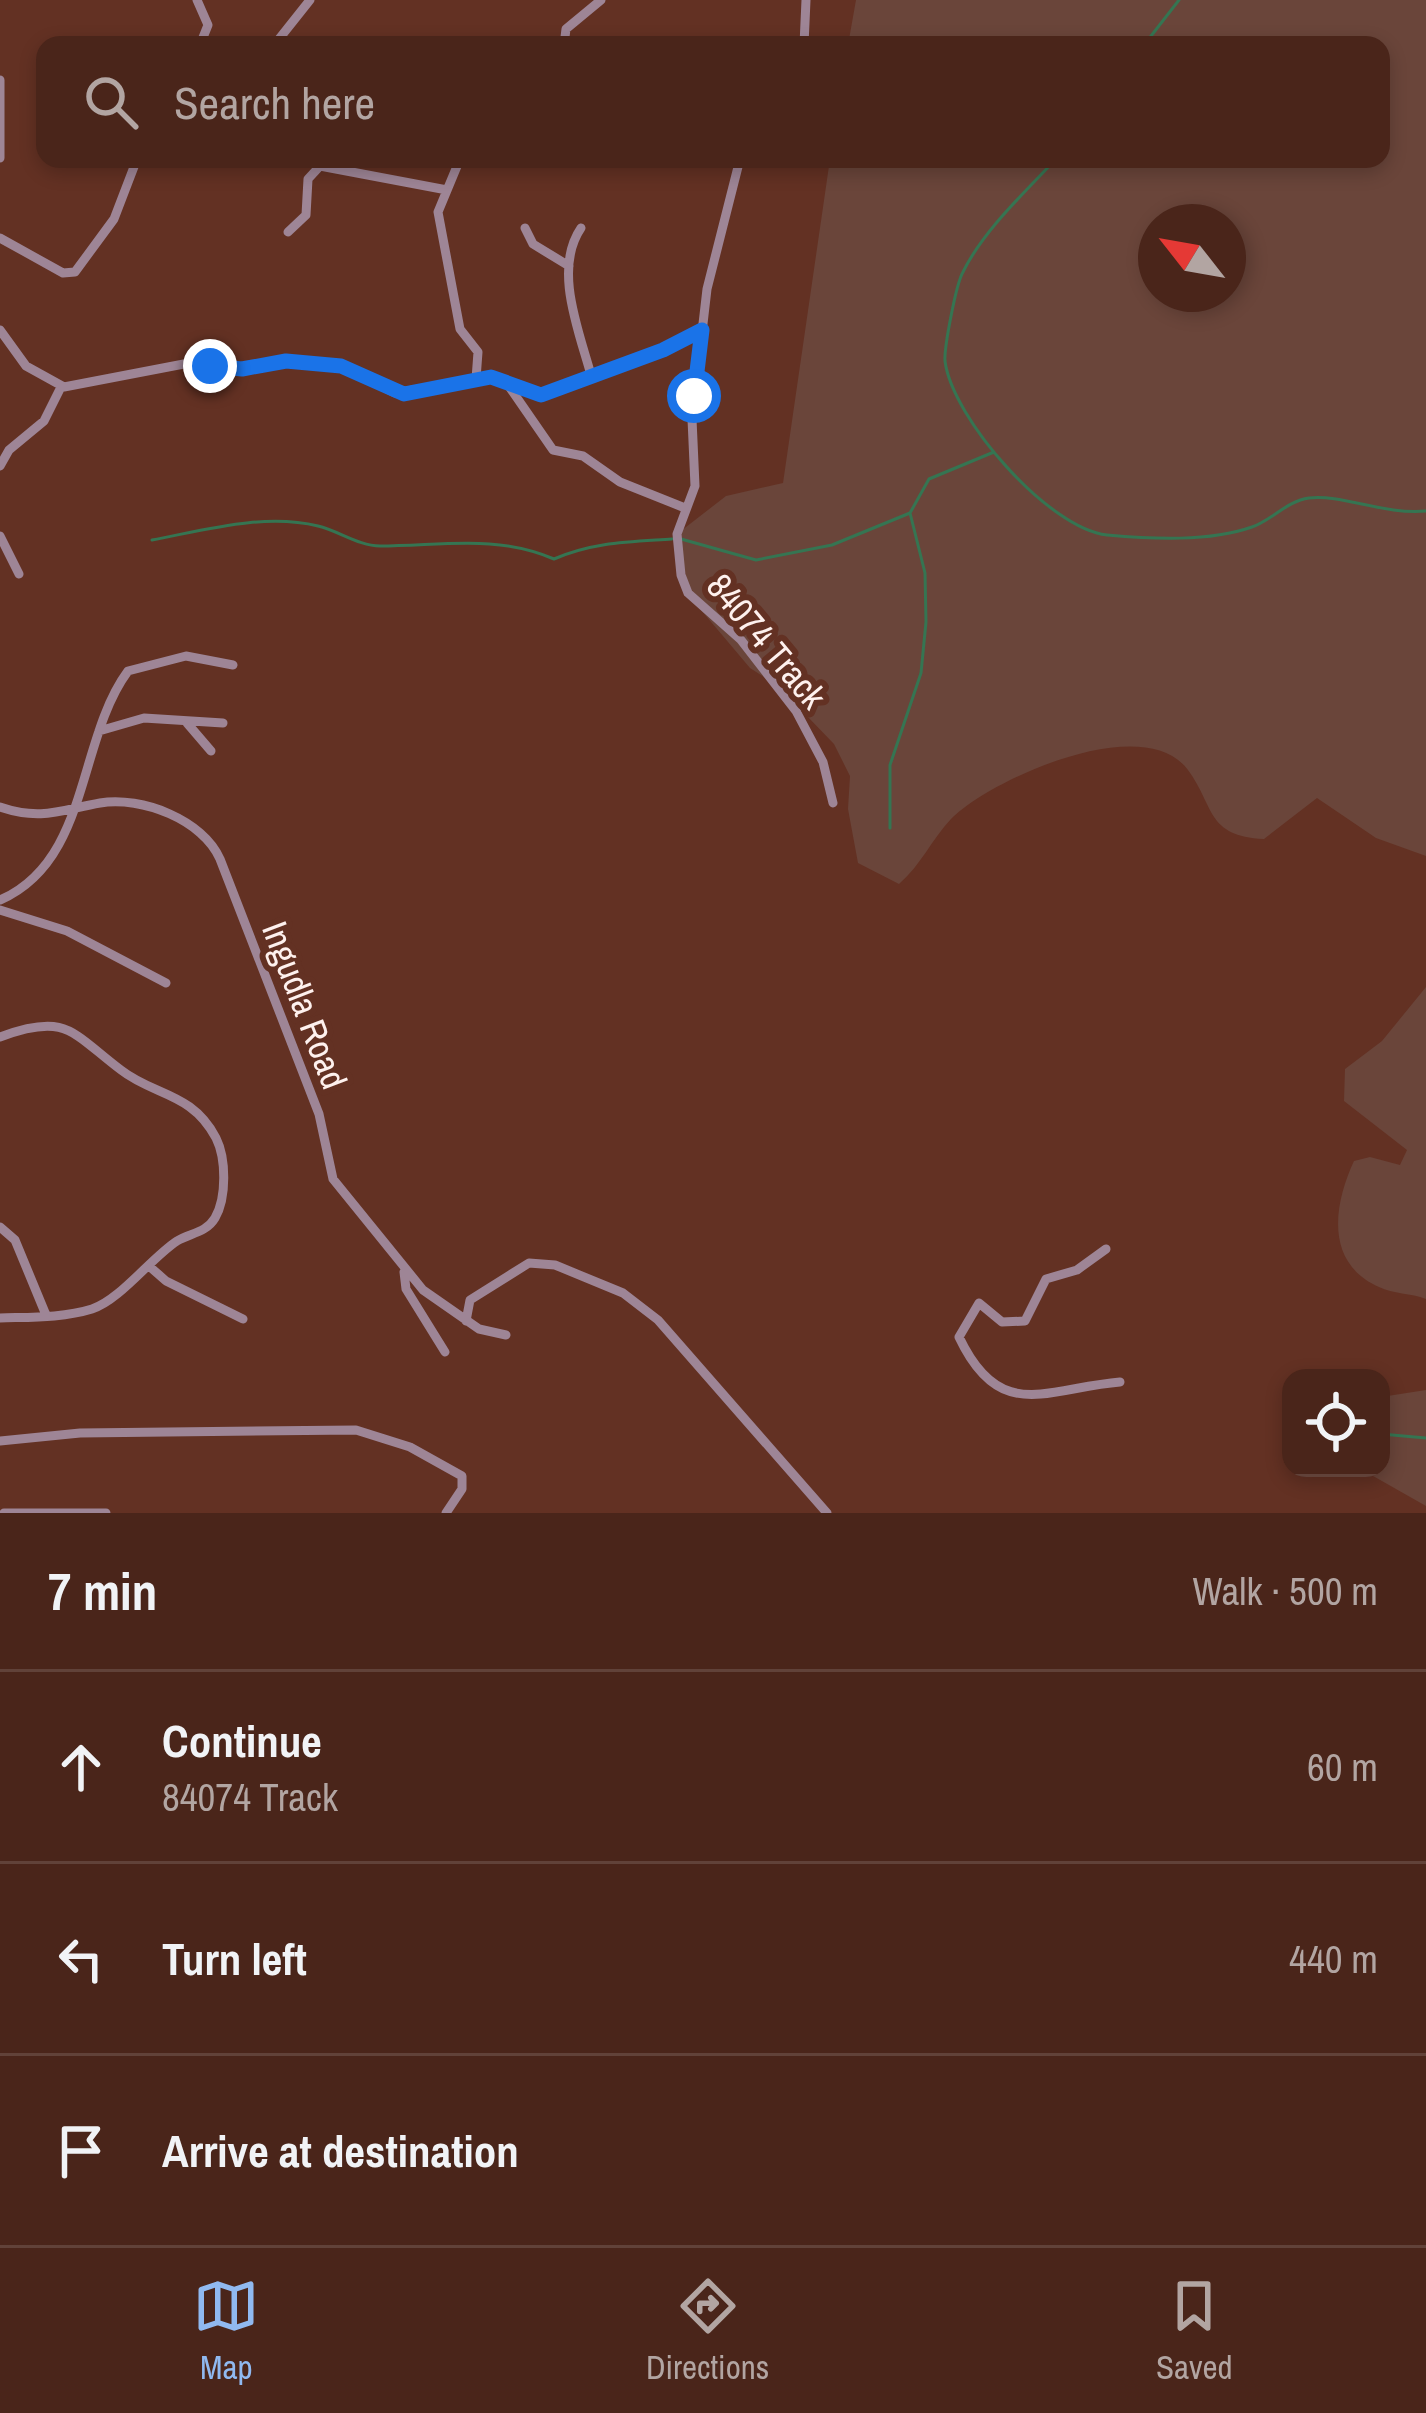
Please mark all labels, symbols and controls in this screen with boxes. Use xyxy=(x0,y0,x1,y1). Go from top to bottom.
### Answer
search box xyxy=(36,36,1390,168)
icon: search xyxy=(78,69,144,135)
text: Search here xyxy=(174,72,375,133)
north arrow xyxy=(1138,204,1246,312)
route end xyxy=(183,339,237,393)
route start xyxy=(667,369,721,423)
street label: 84074 Track xyxy=(696,563,838,719)
street label: Ingudla Road xyxy=(251,914,359,1096)
map controls xyxy=(1282,1369,1390,1477)
button: locate xyxy=(1282,1369,1390,1477)
text: 7 min xyxy=(48,1557,157,1626)
text: Walk · 500 m xyxy=(1193,1565,1378,1617)
text: Continue xyxy=(162,1710,322,1771)
icon: ahead xyxy=(48,1734,114,1800)
text: 60 m xyxy=(1307,1741,1378,1793)
text: 84074 Track xyxy=(162,1771,338,1823)
icon: left xyxy=(48,1926,114,1992)
text: Turn left xyxy=(162,1928,307,1989)
text: 440 m xyxy=(1289,1933,1378,1985)
icon: arrive xyxy=(48,2118,114,2184)
text: Arrive at destination xyxy=(162,2120,519,2181)
tab: Map xyxy=(193,2273,259,2389)
tab: Directions xyxy=(646,2273,769,2389)
tab: Saved xyxy=(1156,2273,1233,2389)

